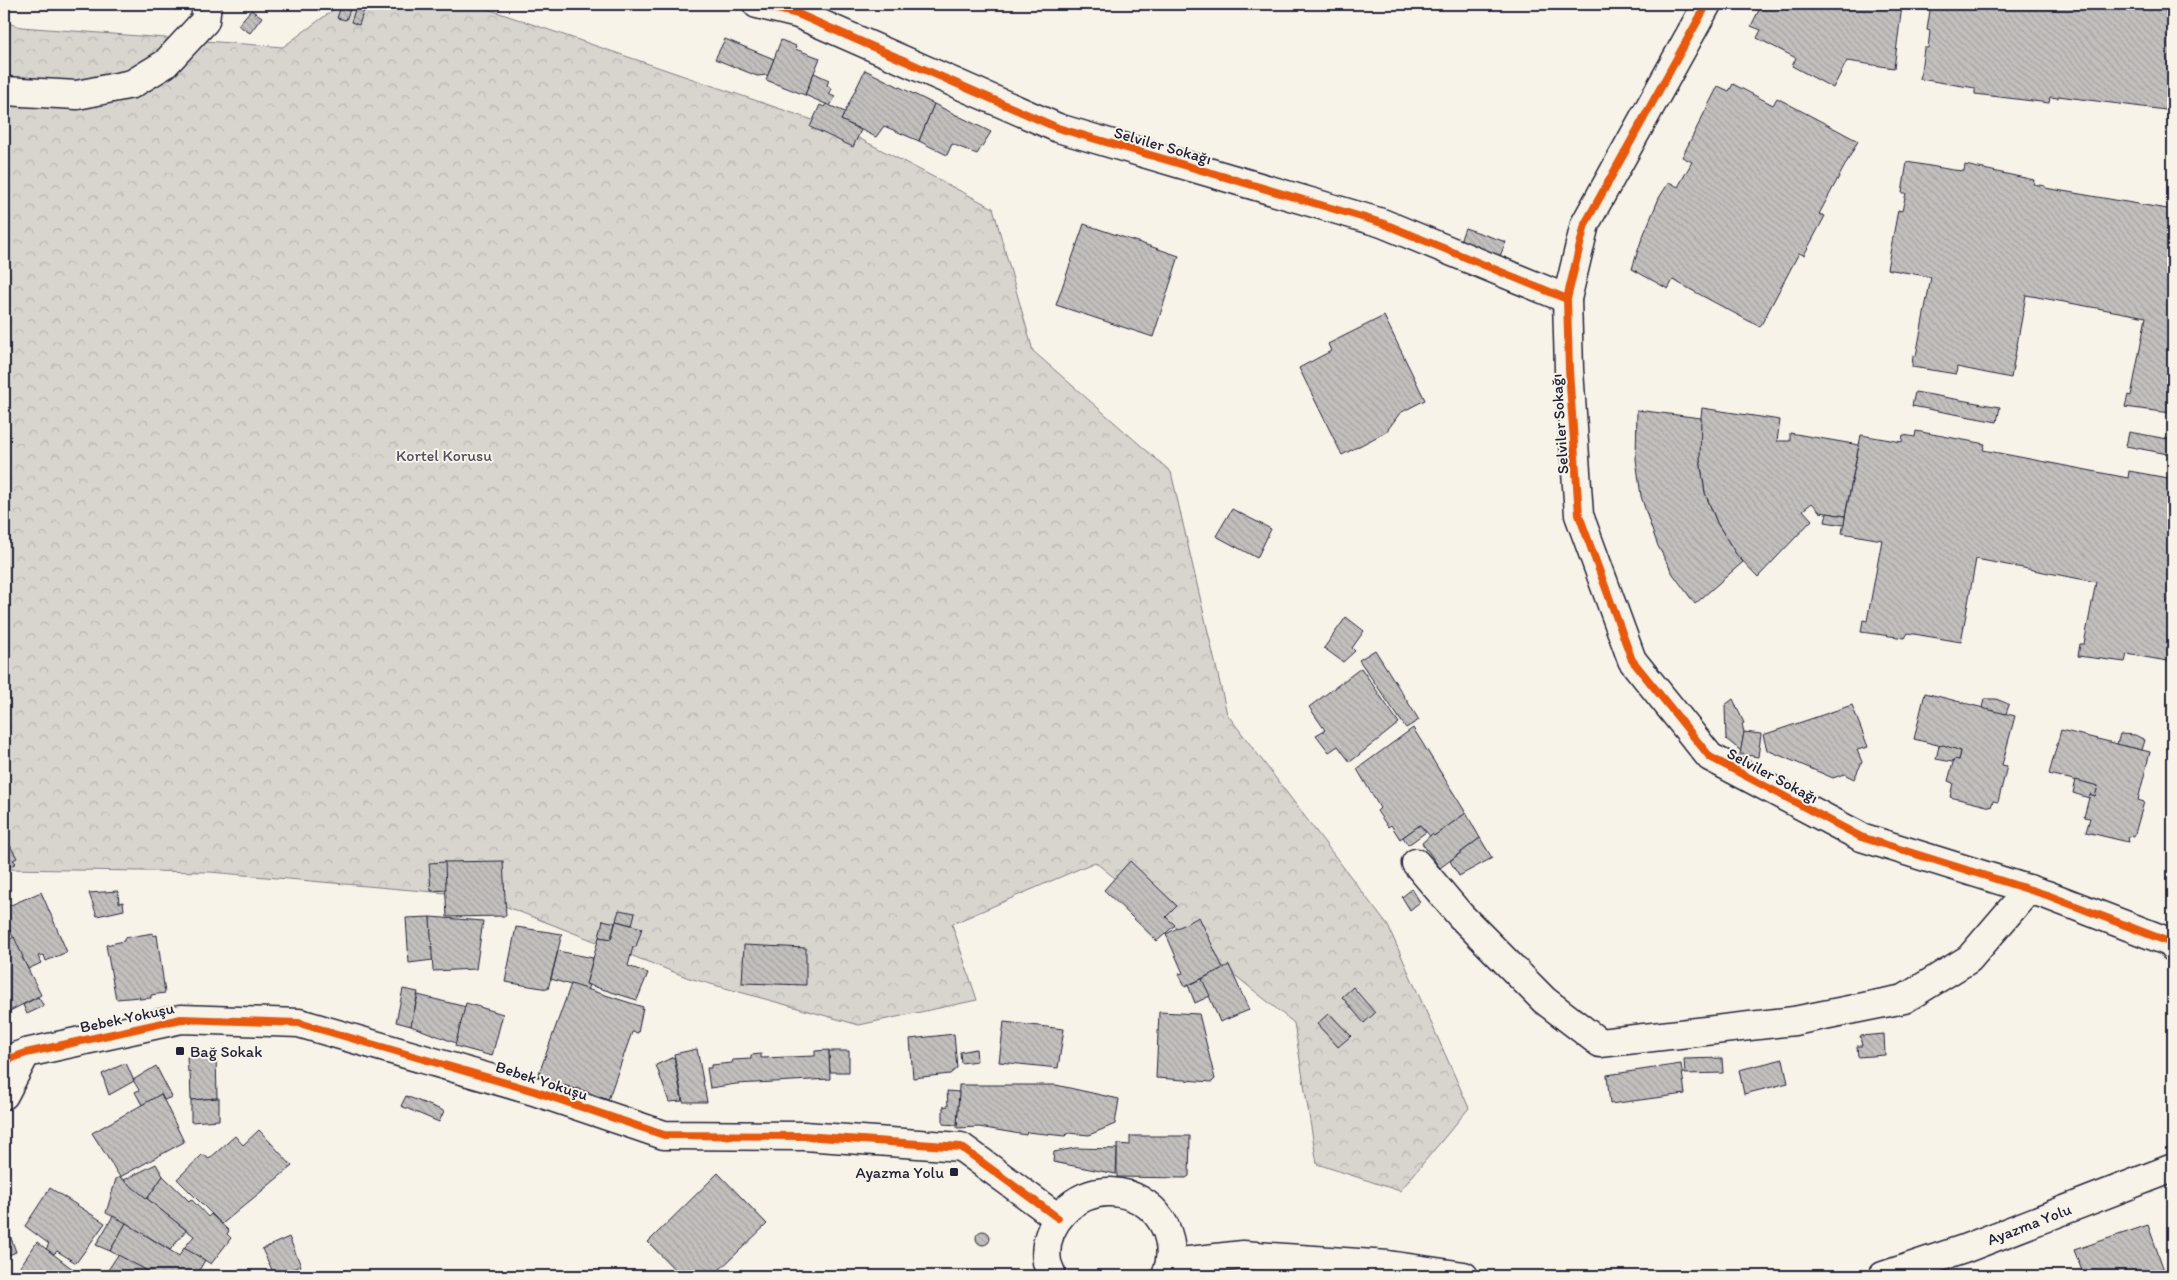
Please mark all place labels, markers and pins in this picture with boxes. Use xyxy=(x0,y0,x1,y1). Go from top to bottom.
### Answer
place label: Bağ Sokak xyxy=(190,1042,262,1061)
marker: Bağ Sokak xyxy=(174,1045,186,1057)
place label: Ayazma Yolu xyxy=(855,1163,944,1182)
marker: Ayazma Yolu xyxy=(948,1166,960,1178)

